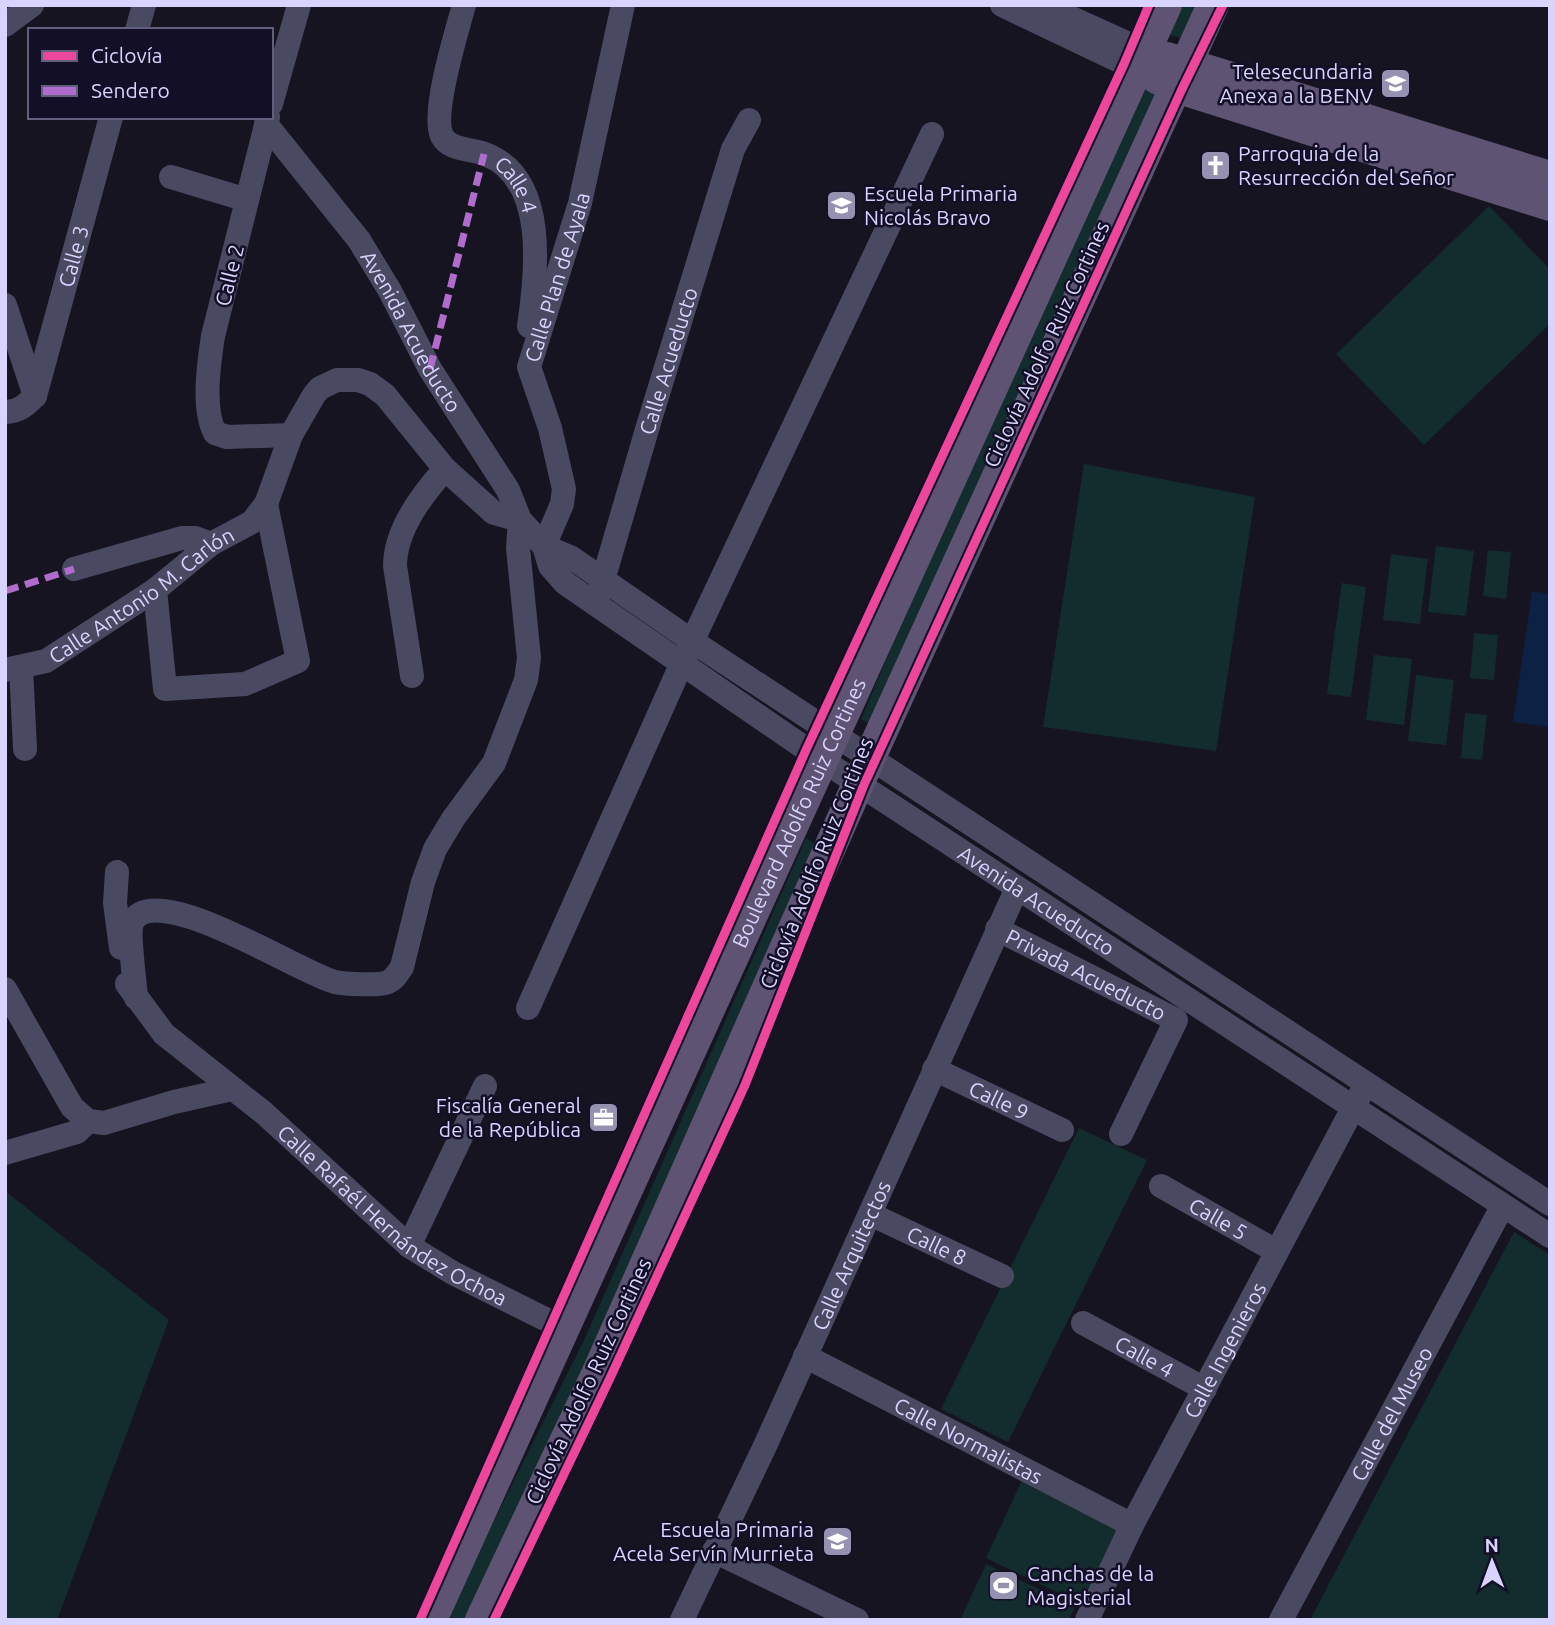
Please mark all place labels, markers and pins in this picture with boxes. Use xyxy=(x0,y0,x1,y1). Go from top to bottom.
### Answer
place label: Telesecundaria Anexa a la BENV xyxy=(1219,59,1374,107)
school or university icon: Telesecundaria Anexa a la BENV xyxy=(1379,66,1413,100)
place label: Parroquia de la Resurrección del Señor xyxy=(1238,141,1454,189)
church icon: Parroquia de la Resurrección del Señor xyxy=(1198,148,1232,182)
place label: Escuela Primaria Nicolás Bravo xyxy=(864,181,1018,229)
school or university icon: Escuela Primaria Nicolás Bravo xyxy=(824,188,858,222)
place label: Fiscalía General de la República xyxy=(436,1093,581,1141)
office icon: Fiscalía General de la República xyxy=(587,1100,621,1134)
place label: Escuela Primaria Acela Servín Murrieta xyxy=(613,1517,814,1565)
school or university icon: Escuela Primaria Acela Servín Murrieta xyxy=(820,1524,854,1558)
place label: Canchas de la Magisterial xyxy=(1027,1561,1154,1609)
sports icon: Canchas de la Magisterial xyxy=(987,1568,1021,1602)

